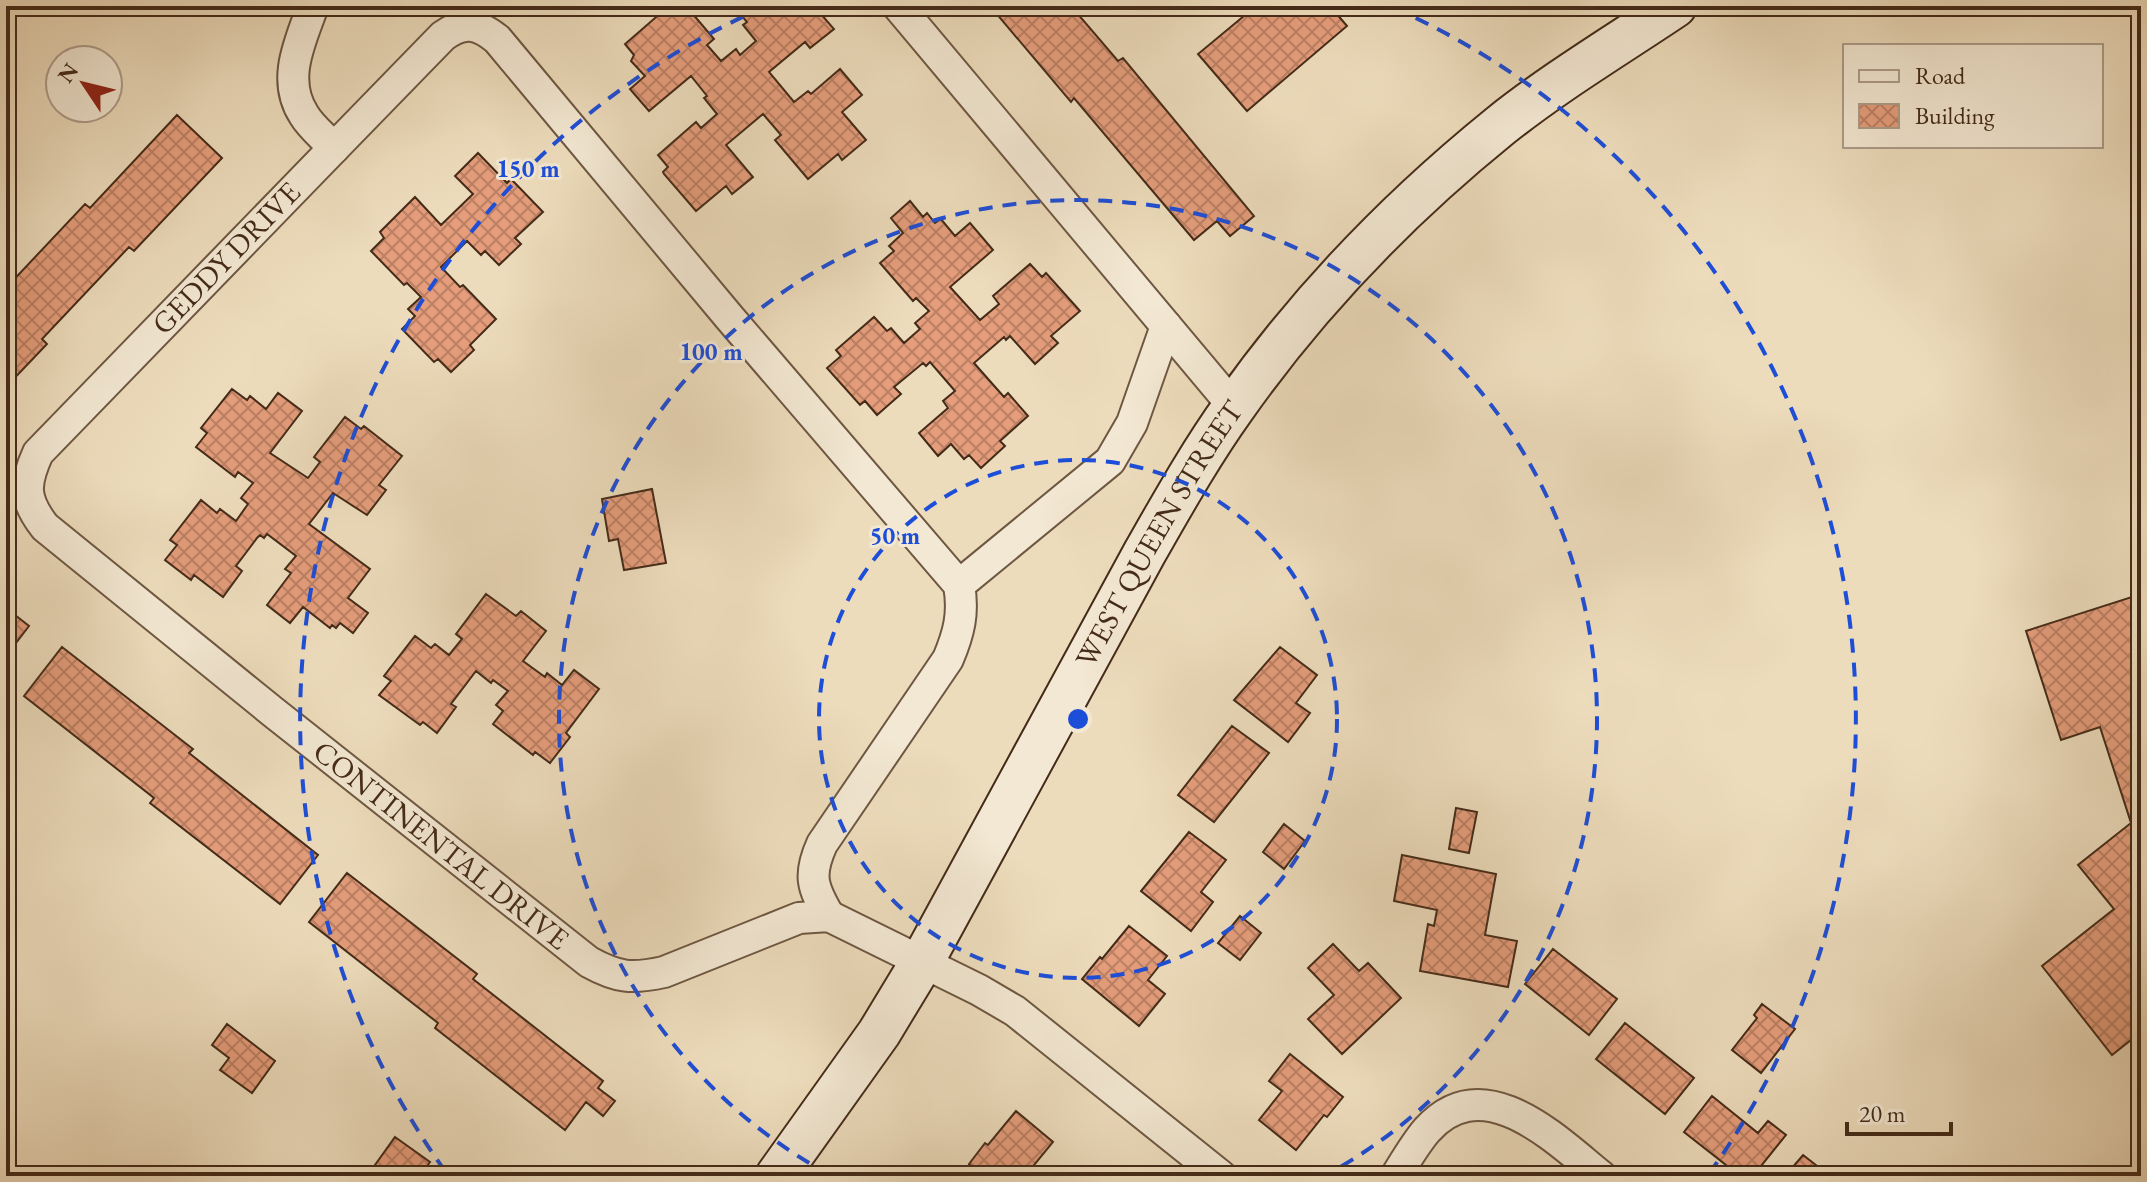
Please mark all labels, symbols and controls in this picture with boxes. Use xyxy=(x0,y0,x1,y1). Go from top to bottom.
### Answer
north arrow xyxy=(44,44,124,124)
legend xyxy=(1843,44,2103,148)
text: N xyxy=(51,57,85,88)
text: Road xyxy=(1915,60,1966,91)
text: Building xyxy=(1915,100,1995,131)
text: 150 m xyxy=(496,153,560,184)
street label: GEDDY DRIVE xyxy=(143,173,309,342)
text: 100 m xyxy=(679,336,743,367)
street label: WEST QUEEN STREET xyxy=(1066,392,1252,674)
text: 50 m xyxy=(870,520,920,551)
centre of rings xyxy=(1064,705,1092,733)
street label: CONTINENTAL DRIVE xyxy=(306,731,578,958)
scale bar xyxy=(1847,1086,1951,1136)
text: 20 m xyxy=(1859,1098,1906,1129)

